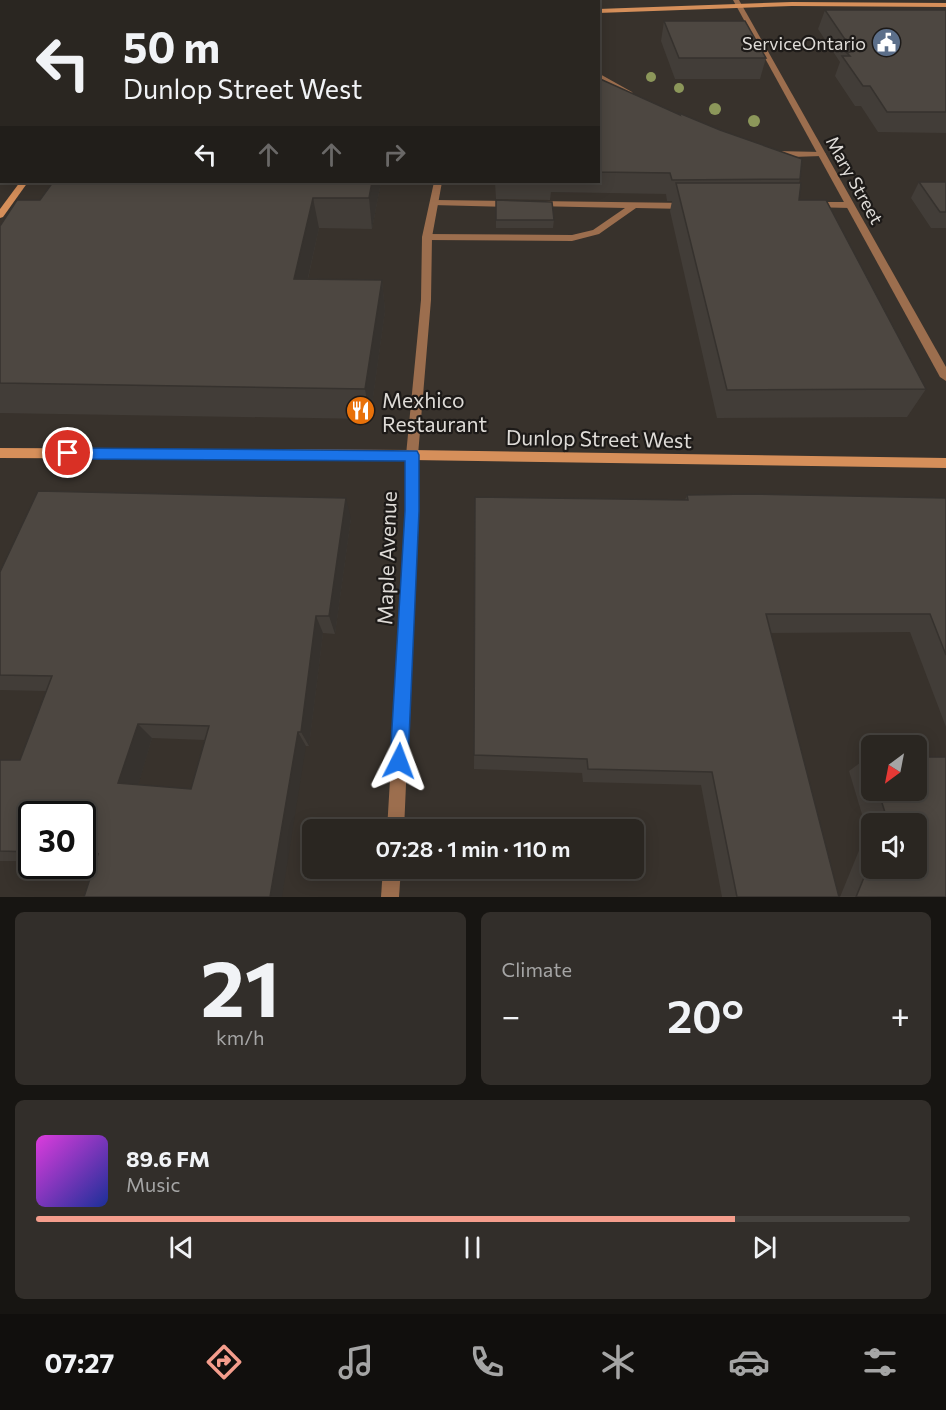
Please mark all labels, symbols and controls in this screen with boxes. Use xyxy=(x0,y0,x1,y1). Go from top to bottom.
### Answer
text: 50 m xyxy=(123,20,220,72)
icon: left xyxy=(24,24,102,102)
public building icon: ServiceOntario xyxy=(871,27,903,59)
place label: ServiceOntario xyxy=(742,32,866,54)
text: Dunlop Street West xyxy=(123,72,362,105)
street label: Mary Street xyxy=(822,132,888,228)
icon: left xyxy=(189,138,222,171)
icon: ahead xyxy=(252,138,285,171)
icon: ahead xyxy=(315,138,348,171)
icon: right xyxy=(378,138,411,171)
place label: Mexhico Restaurant xyxy=(382,387,487,436)
restaurant icon: Mexhico Restaurant xyxy=(345,395,377,427)
street label: Dunlop Street West xyxy=(506,424,692,452)
pin xyxy=(42,427,93,478)
icon: arrive xyxy=(51,436,84,469)
street label: Maple Avenue xyxy=(371,491,401,625)
position arrow xyxy=(367,729,431,793)
north arrow xyxy=(861,735,927,801)
map controls xyxy=(861,735,927,879)
speed limit sign: 30 xyxy=(18,801,96,879)
button: sound xyxy=(861,813,927,879)
text: 07:28 · 1 min · 110 m xyxy=(375,835,571,862)
text: 21 xyxy=(200,938,280,1033)
text: Climate xyxy=(502,957,572,981)
text: 20° xyxy=(667,987,744,1042)
text: − xyxy=(502,994,520,1035)
text: + xyxy=(891,994,910,1035)
text: km/h xyxy=(216,1025,265,1049)
text: 89.6 FM xyxy=(126,1145,210,1172)
text: Music xyxy=(126,1172,180,1196)
icon: previous xyxy=(165,1231,198,1264)
icon: pause xyxy=(456,1231,489,1264)
icon: next xyxy=(748,1231,781,1264)
icon: directions xyxy=(203,1341,245,1383)
icon: music xyxy=(335,1341,377,1383)
icon: phone xyxy=(466,1341,508,1383)
icon: climate xyxy=(597,1341,639,1383)
icon: car xyxy=(728,1341,770,1383)
icon: filters xyxy=(859,1341,901,1383)
text: 07:27 xyxy=(45,1346,114,1379)

